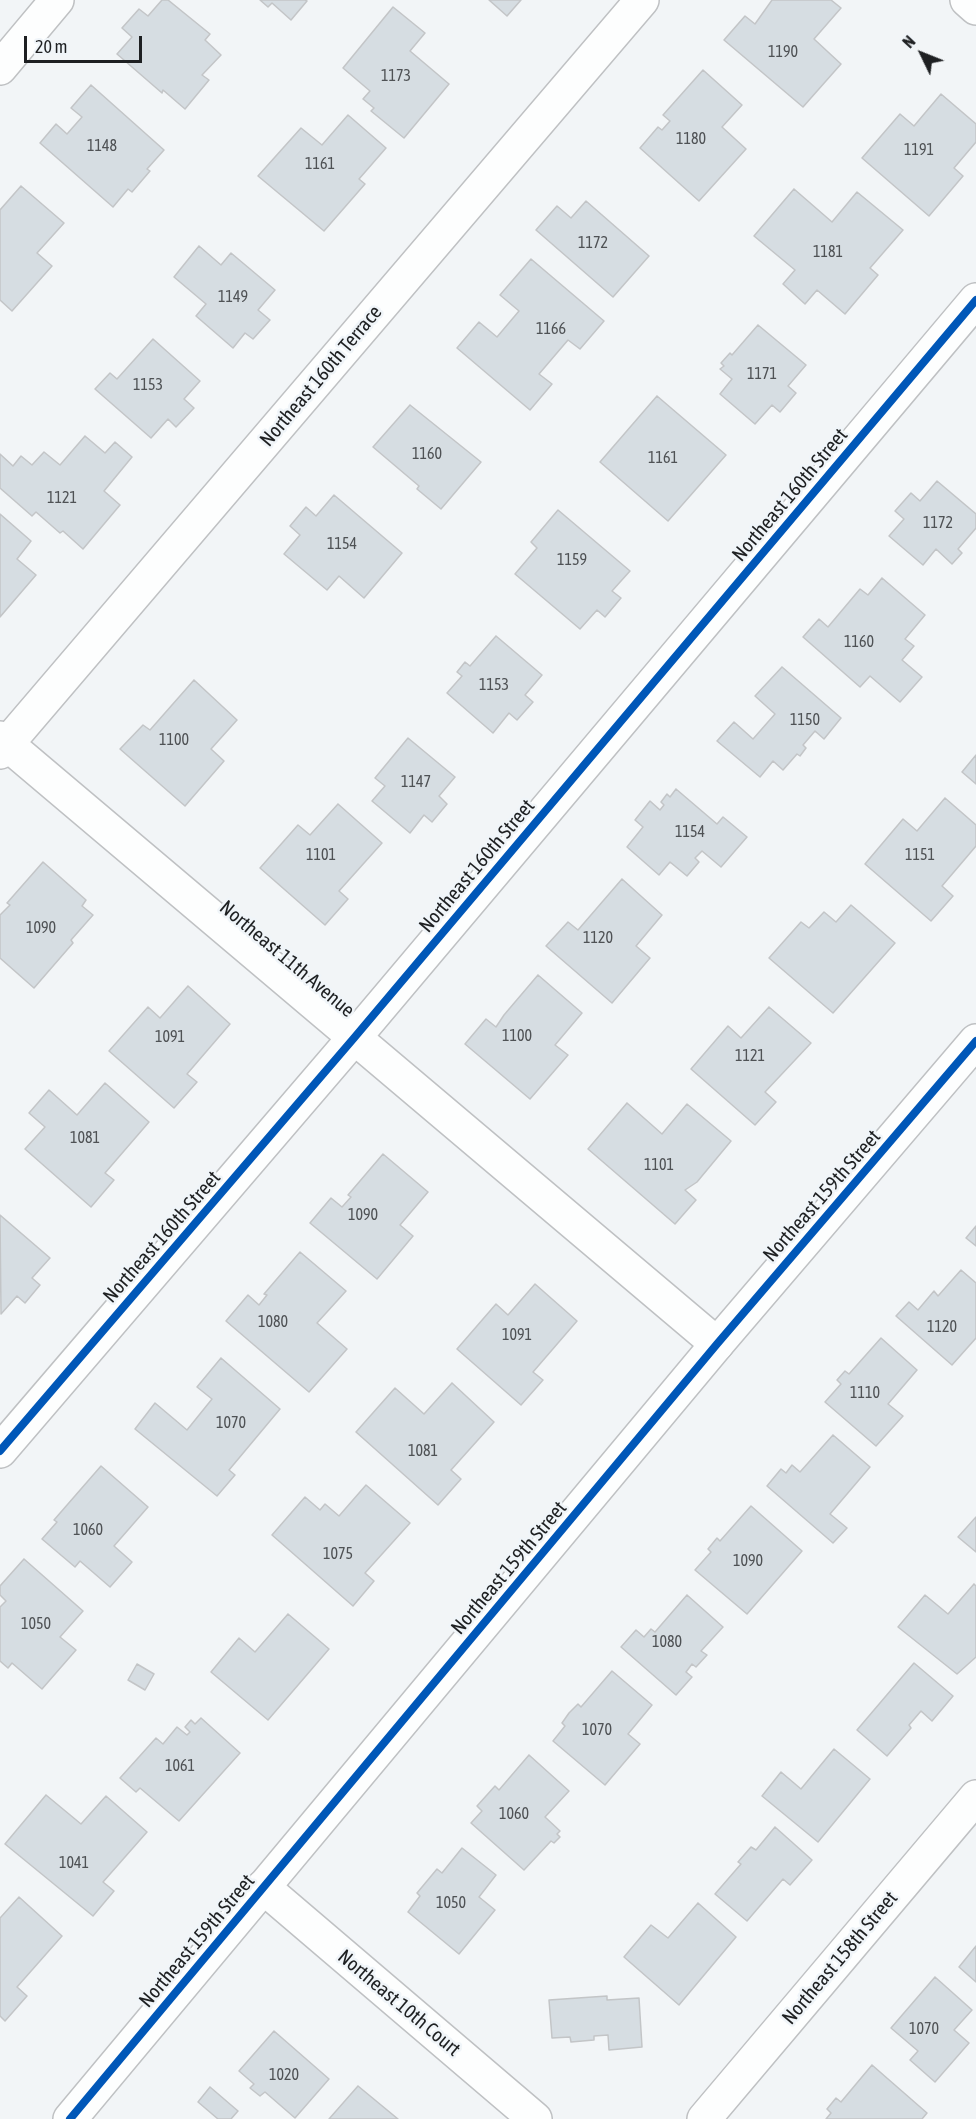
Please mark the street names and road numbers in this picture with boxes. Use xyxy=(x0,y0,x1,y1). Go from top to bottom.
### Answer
street label: Northeast 160th Terrace xyxy=(255,301,387,451)
street label: Northeast 160th Street xyxy=(727,423,853,567)
street label: Northeast 160th Street xyxy=(414,794,540,938)
street label: Northeast 11th Avenue xyxy=(215,896,359,1022)
street label: Northeast 159th Street xyxy=(758,1125,886,1267)
street label: Northeast 160th Street xyxy=(98,1166,226,1308)
street label: Northeast 159th Street xyxy=(446,1496,572,1640)
street label: Northeast 159th Street xyxy=(134,1869,260,2013)
street label: Northeast 158th Street xyxy=(777,1886,903,2030)
street label: Northeast 10th Court xyxy=(333,1945,465,2061)

